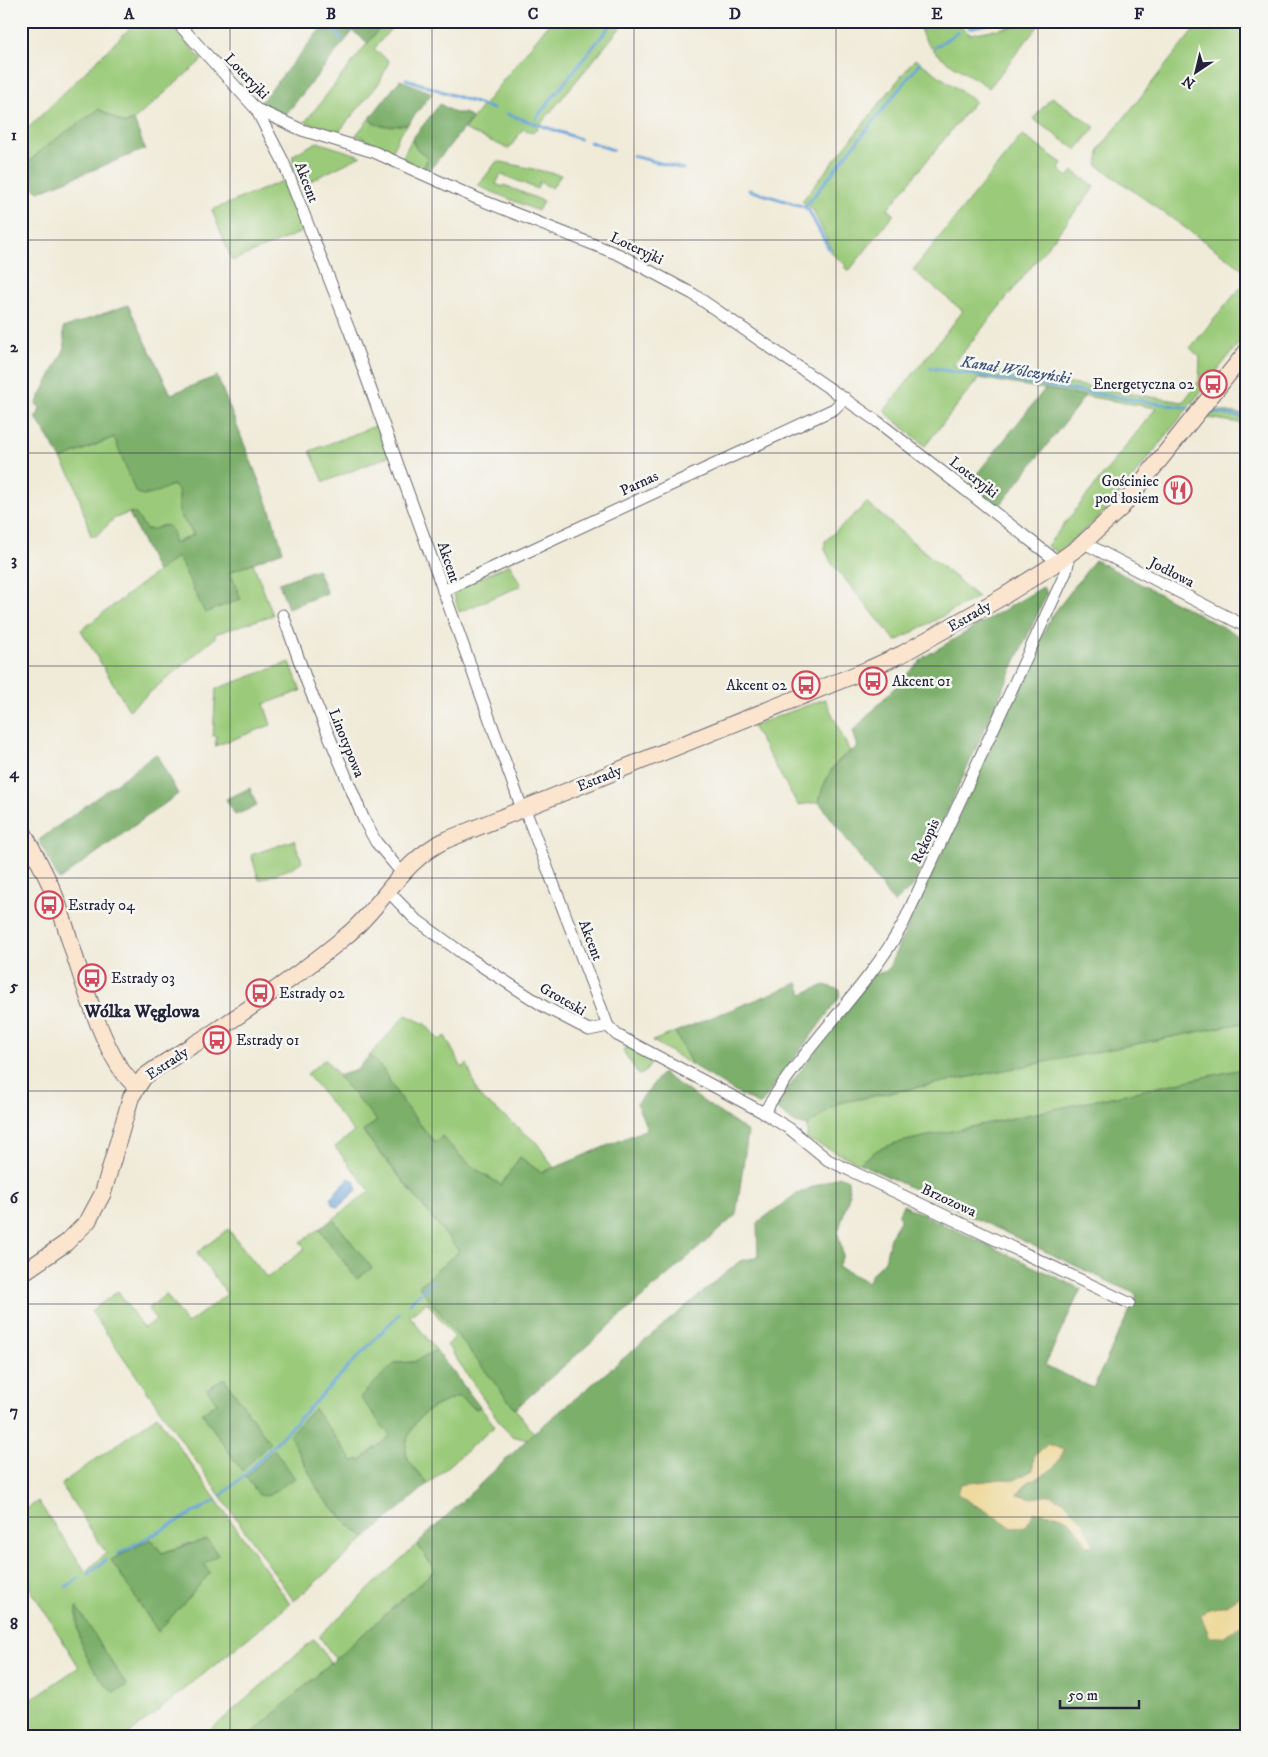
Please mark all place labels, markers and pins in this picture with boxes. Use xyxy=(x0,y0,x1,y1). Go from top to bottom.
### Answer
bus stop icon: Energetyczna 02 xyxy=(1198,369,1228,399)
place label: Energetyczna 02 xyxy=(1093,375,1195,394)
place label: Gościniec pod łosiem xyxy=(1094,472,1160,508)
restaurant icon: Gościniec pod łosiem xyxy=(1163,475,1193,505)
bus stop icon: Akcent 01 xyxy=(858,666,888,696)
bus stop icon: Akcent 02 xyxy=(791,670,821,700)
place label: Akcent 01 xyxy=(892,672,951,691)
place label: Akcent 02 xyxy=(726,676,788,695)
bus stop icon: Estrady 04 xyxy=(34,890,64,920)
place label: Estrady 04 xyxy=(68,896,135,915)
bus stop icon: Estrady 03 xyxy=(77,963,107,993)
place label: Estrady 03 xyxy=(111,969,175,988)
bus stop icon: Estrady 02 xyxy=(245,978,275,1008)
place label: Estrady 02 xyxy=(279,984,345,1003)
bus stop icon: Estrady 01 xyxy=(202,1025,232,1055)
place label: Estrady 01 xyxy=(236,1031,300,1050)

